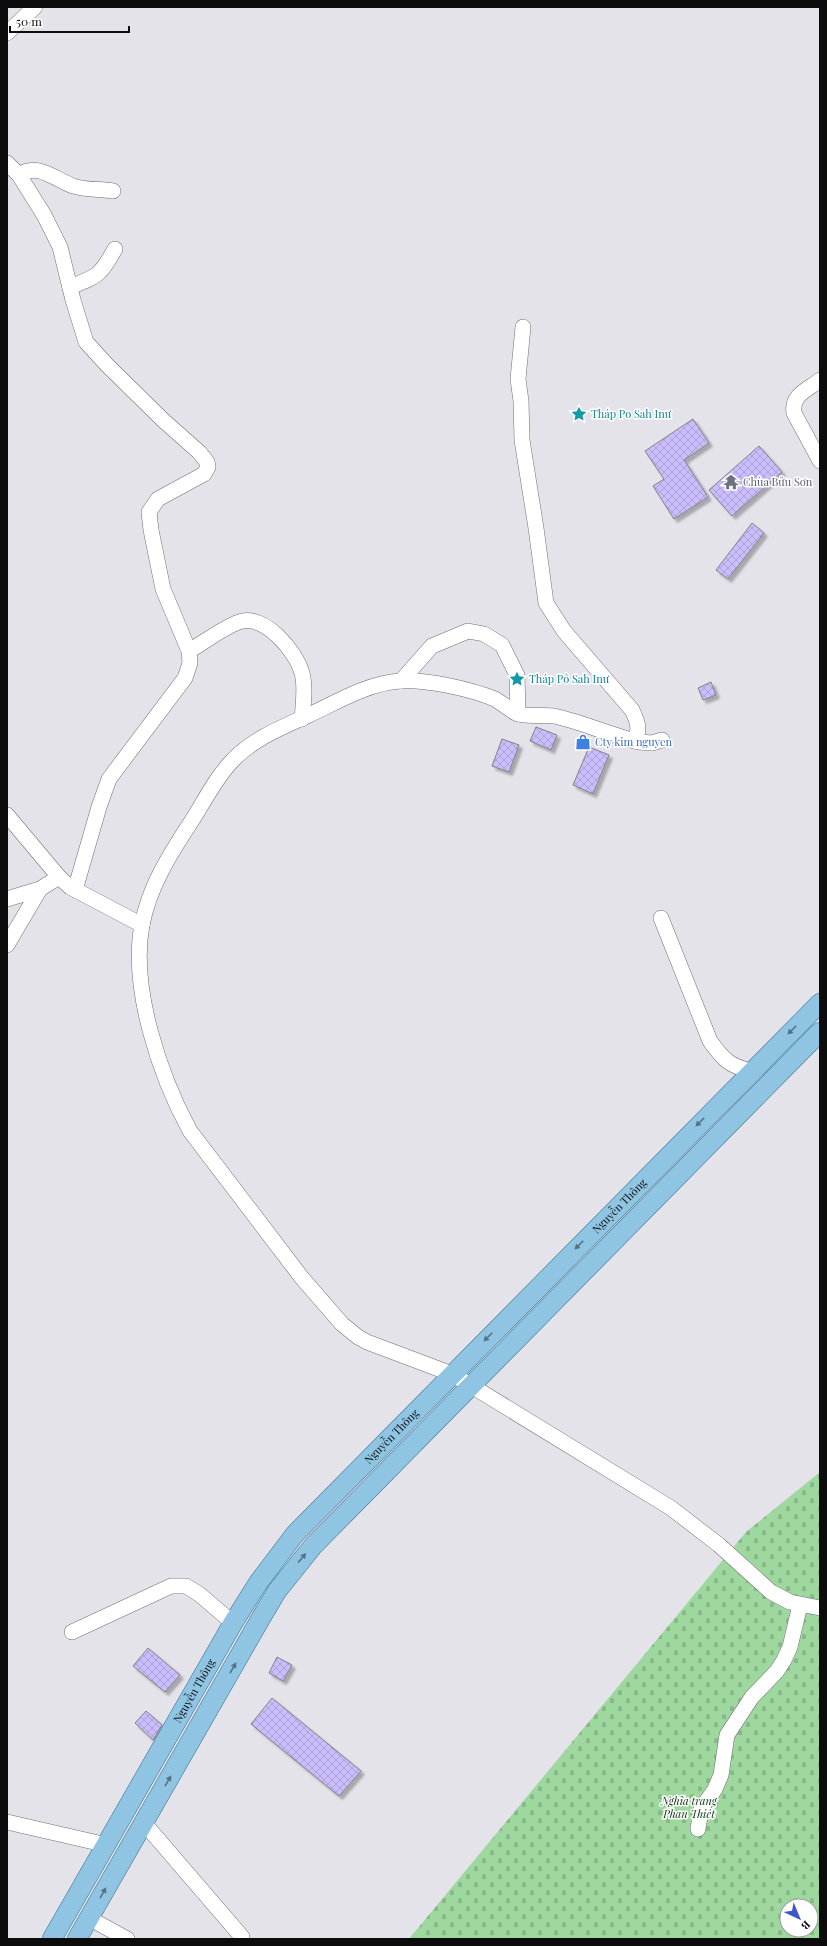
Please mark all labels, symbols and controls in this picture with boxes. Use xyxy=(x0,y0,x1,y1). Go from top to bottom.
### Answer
scale bar xyxy=(10,8,129,34)
text: 50 m xyxy=(16,13,42,29)
place icon: Tháp Po Sah Inư xyxy=(570,405,588,423)
place label: Tháp Po Sah Inư xyxy=(591,406,672,421)
temple icon: Chùa Bửu Sơn xyxy=(722,473,740,491)
place label: Chùa Bửu Sơn xyxy=(743,474,813,489)
place icon: Tháp Pô Sah Inư xyxy=(508,670,526,688)
place label: Tháp Pô Sah Inư xyxy=(529,671,610,686)
shop icon: Cty kim nguyen xyxy=(574,733,592,751)
place label: Cty kim nguyen xyxy=(595,734,673,749)
one-way arrow xyxy=(787,1026,797,1035)
one-way arrow xyxy=(695,1117,705,1127)
street label: Nguyễn Thông xyxy=(588,1175,650,1236)
one-way arrow xyxy=(574,1240,584,1250)
one-way arrow xyxy=(483,1332,493,1342)
street label: Nguyễn Thông xyxy=(361,1405,422,1467)
one-way arrow xyxy=(298,1553,307,1564)
street label: Nguyễn Thông xyxy=(169,1656,218,1725)
one-way arrow xyxy=(229,1662,236,1674)
one-way arrow xyxy=(165,1775,172,1787)
park label: Nghĩa trang Phan Thiết xyxy=(660,1793,718,1821)
one-way arrow xyxy=(100,1887,107,1899)
north arrow xyxy=(779,1898,819,1938)
text: B xyxy=(798,1918,814,1934)

